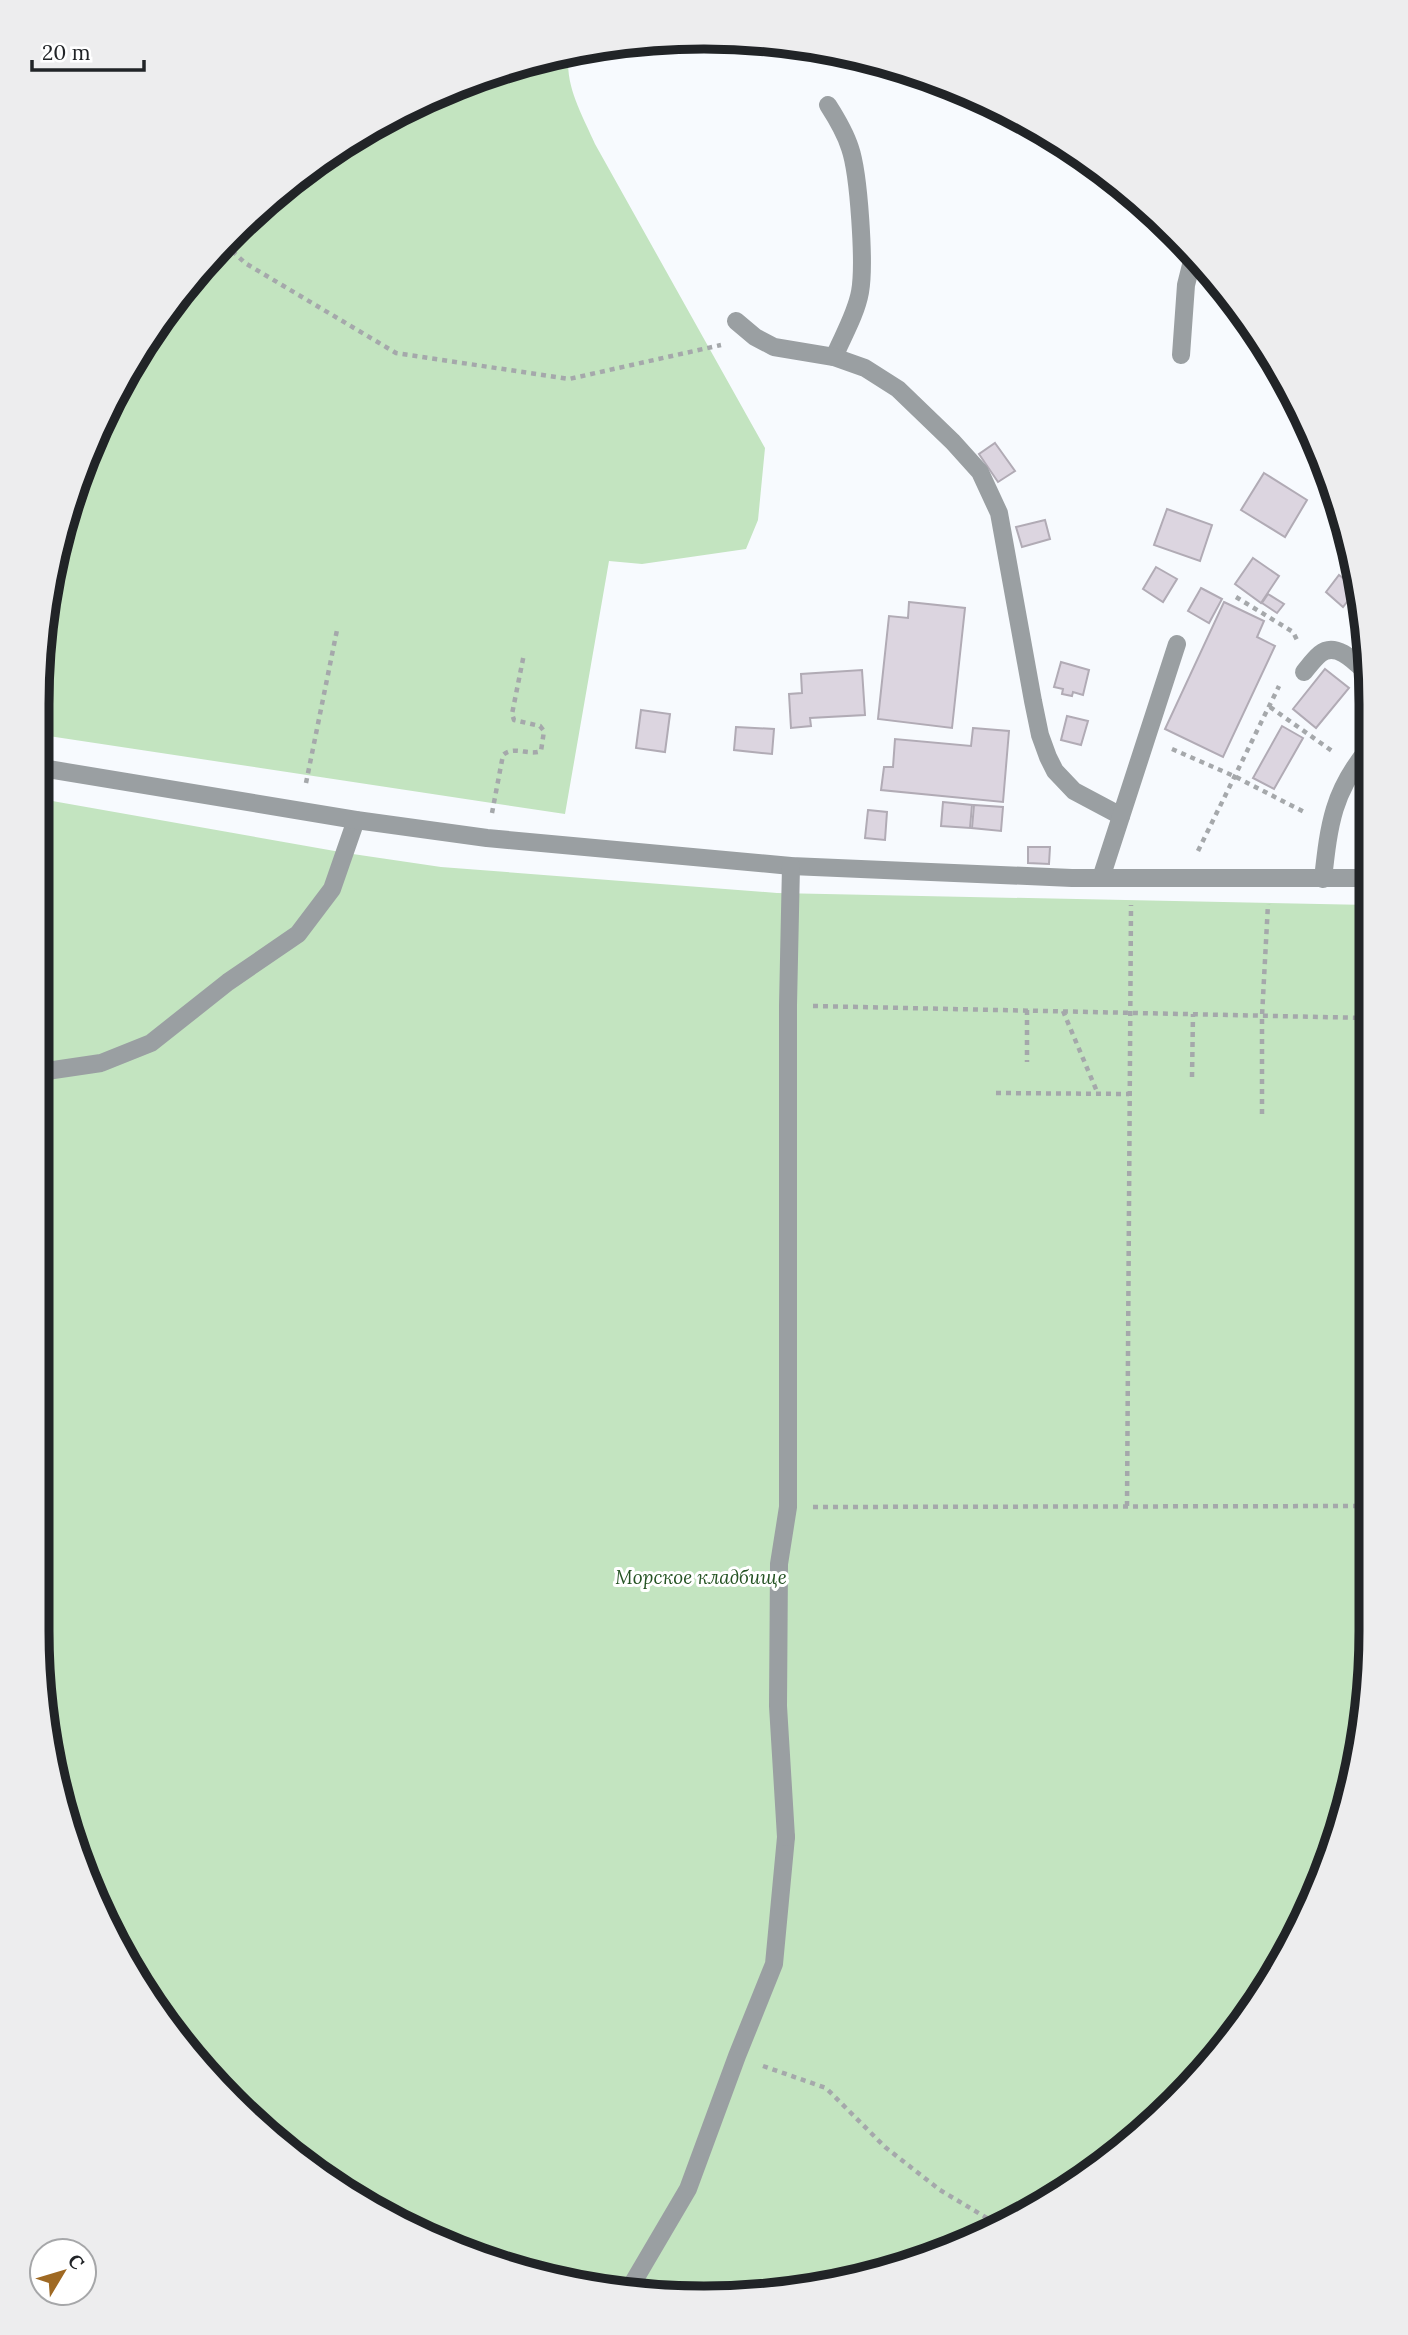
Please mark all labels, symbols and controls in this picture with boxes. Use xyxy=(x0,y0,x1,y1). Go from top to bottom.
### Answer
scale bar xyxy=(32,28,144,72)
text: 20 m xyxy=(42,39,91,66)
park label: Морское кладбище xyxy=(615,1565,787,1589)
north arrow xyxy=(28,2237,98,2307)
text: С xyxy=(63,2249,90,2274)

